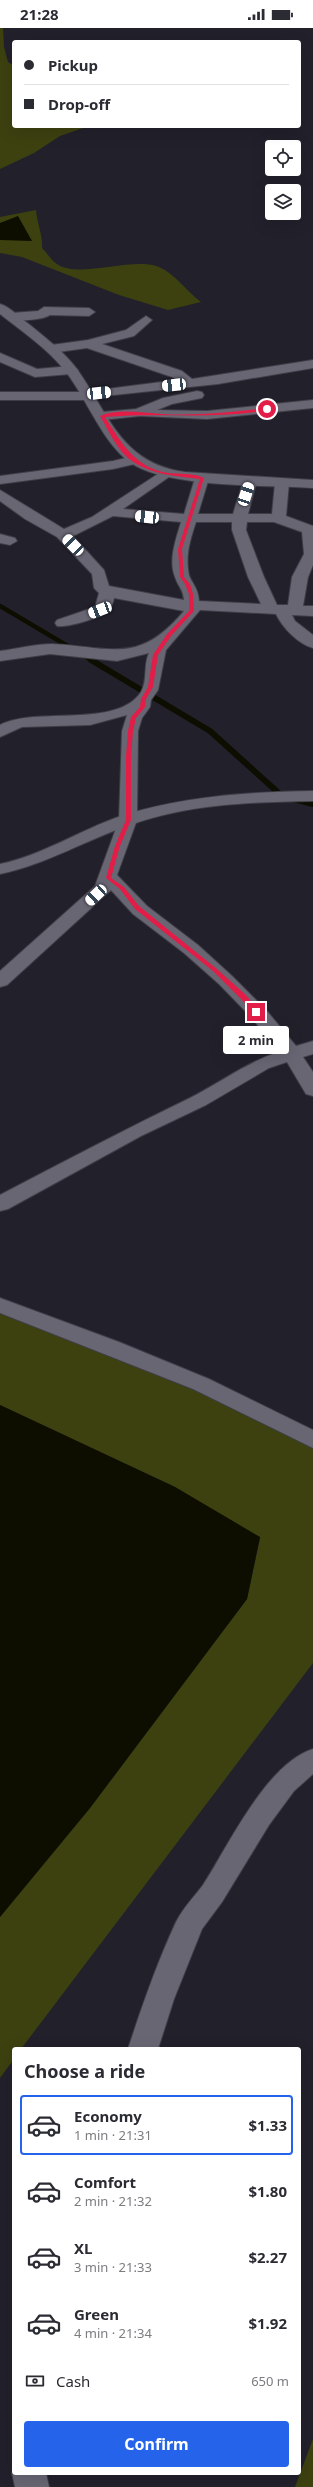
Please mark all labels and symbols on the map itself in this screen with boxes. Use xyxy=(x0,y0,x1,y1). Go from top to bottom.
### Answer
car xyxy=(161,378,187,392)
car xyxy=(86,386,112,400)
route start xyxy=(258,400,276,418)
car xyxy=(237,481,255,507)
car xyxy=(134,510,160,524)
car xyxy=(60,532,86,558)
car xyxy=(87,600,113,620)
car xyxy=(83,882,109,908)
route end xyxy=(247,1003,265,1021)
callout: 2 min xyxy=(223,1026,289,1054)

